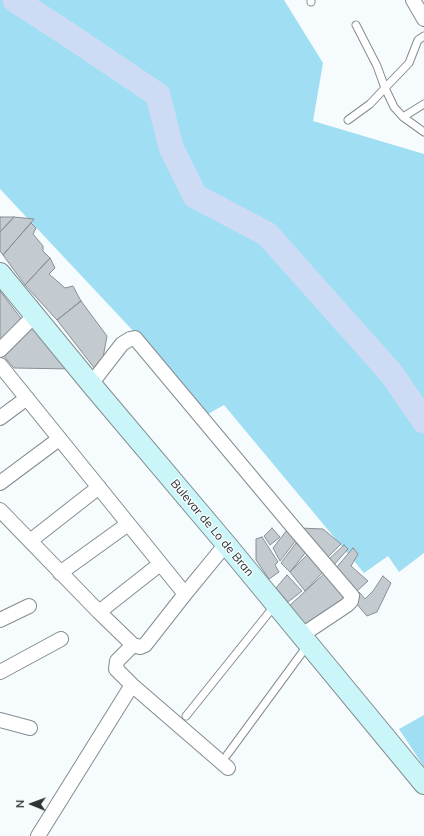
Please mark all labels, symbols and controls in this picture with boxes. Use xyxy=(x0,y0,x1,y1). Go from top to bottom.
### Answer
street label: Bulevar de Lo de Bran xyxy=(167,477,257,579)
north arrow xyxy=(12,784,52,824)
text: N xyxy=(13,800,27,808)

